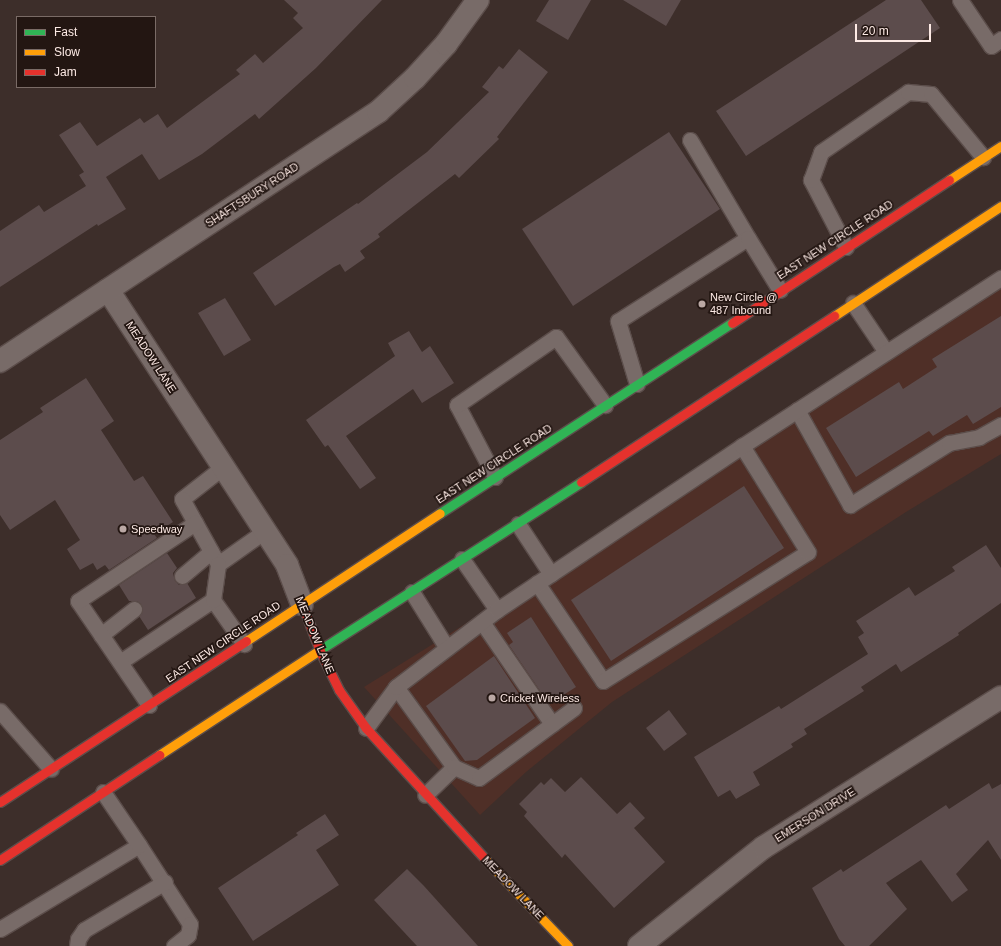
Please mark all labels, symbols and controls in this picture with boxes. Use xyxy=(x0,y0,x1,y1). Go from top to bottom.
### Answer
legend xyxy=(16,16,156,88)
scale bar xyxy=(857,16,933,42)
text: 20 m xyxy=(862,24,889,38)
text: Fast xyxy=(54,25,77,39)
text: Slow xyxy=(54,45,80,59)
text: Jam xyxy=(54,65,77,79)
street label: SHAFTSBURY ROAD xyxy=(203,160,301,230)
street label: EAST NEW CIRCLE ROAD xyxy=(775,198,895,282)
place label: New Circle @ 487 Inbound xyxy=(710,291,777,317)
marker: New Circle @ 487 Inbound xyxy=(697,299,707,309)
street label: MEADOW LANE xyxy=(123,319,179,395)
street label: EAST NEW CIRCLE ROAD xyxy=(434,422,554,506)
place label: Speedway xyxy=(131,522,182,536)
marker: Speedway xyxy=(118,524,128,534)
street label: MEADOW LANE xyxy=(293,594,337,676)
street label: EAST NEW CIRCLE ROAD xyxy=(163,599,283,685)
place label: Cricket Wireless xyxy=(500,691,579,705)
marker: Cricket Wireless xyxy=(487,693,497,703)
street label: EMERSON DRIVE xyxy=(772,785,858,845)
street label: MEADOW LANE xyxy=(480,854,546,922)

